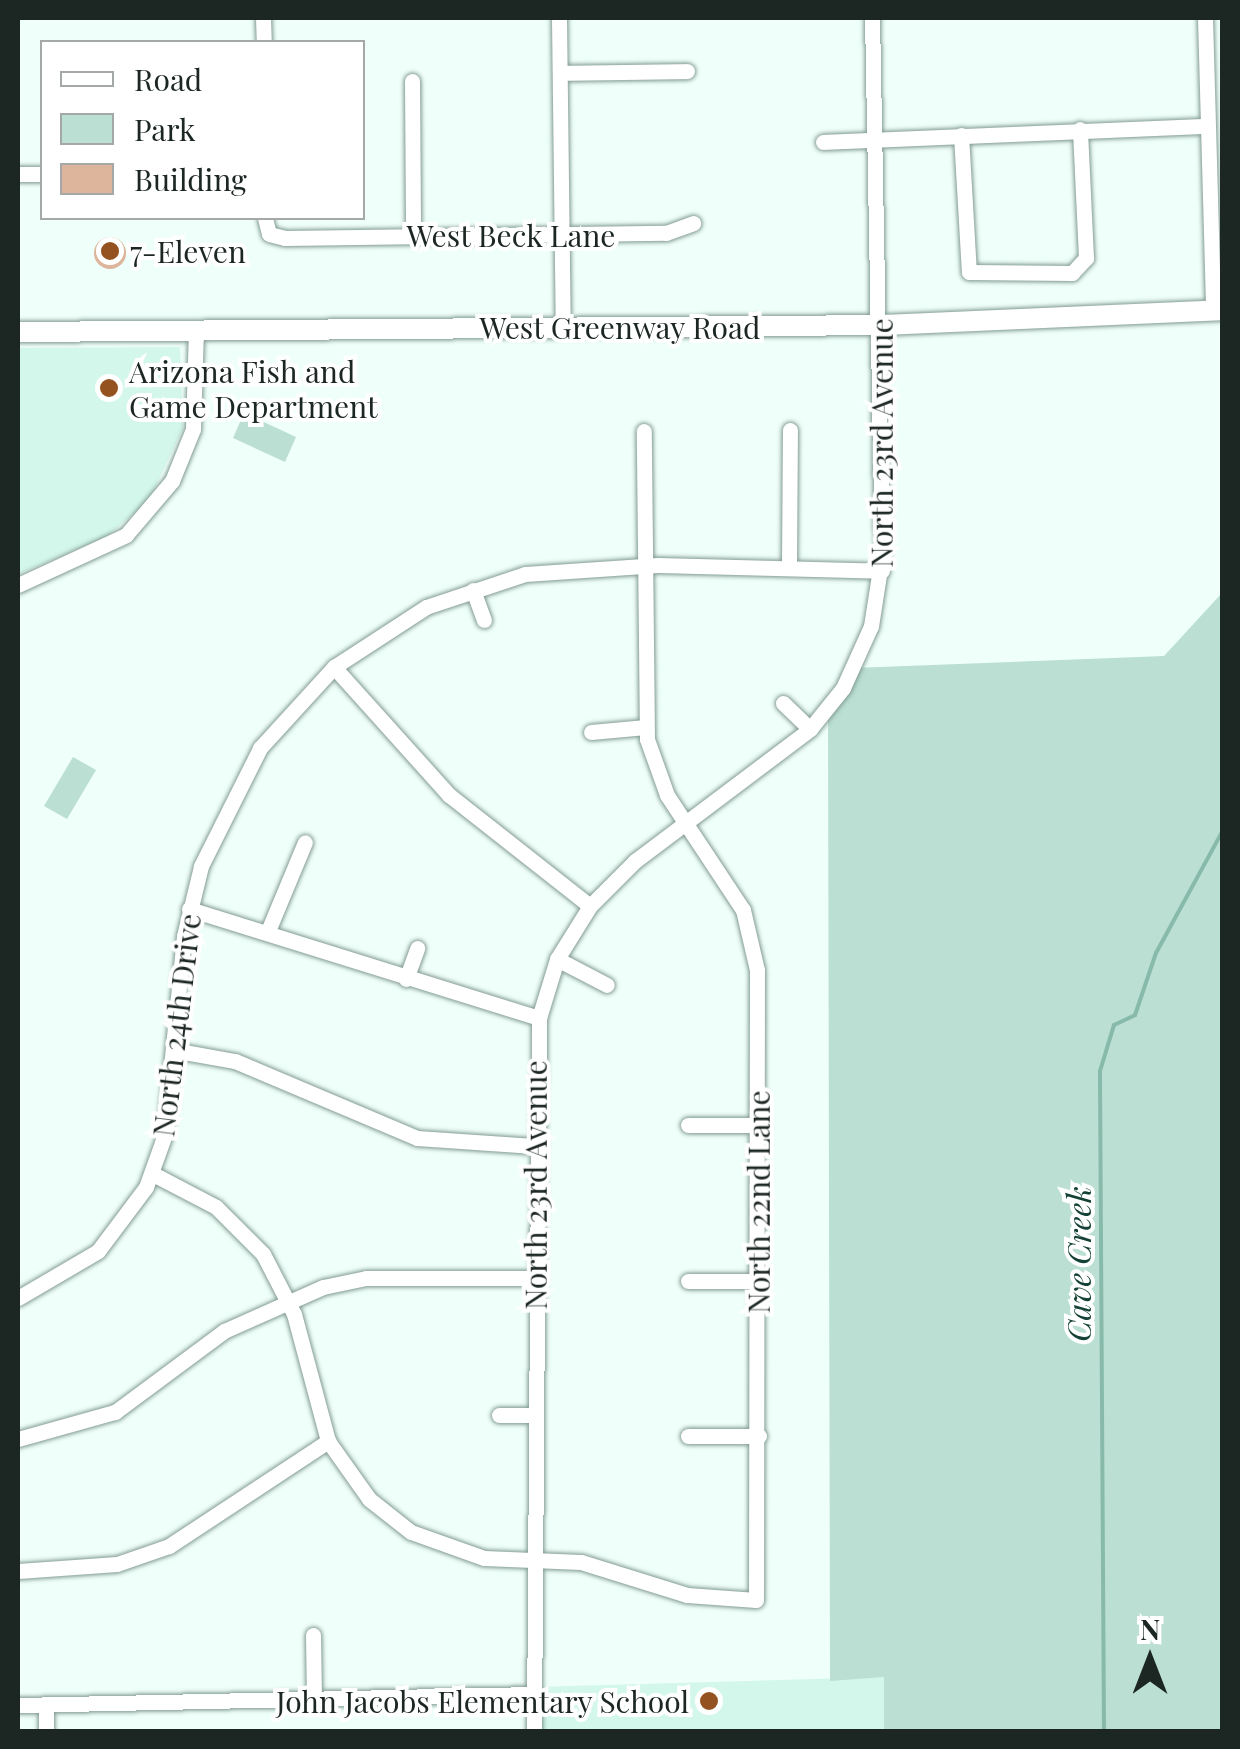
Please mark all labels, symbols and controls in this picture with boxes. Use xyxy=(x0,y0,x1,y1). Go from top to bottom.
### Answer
legend xyxy=(40,40,365,220)
text: Road xyxy=(134,59,202,99)
text: Park xyxy=(134,109,196,149)
text: Building xyxy=(134,159,247,199)
street label: West Beck Lane xyxy=(406,217,616,253)
place label: 7-Eleven xyxy=(130,233,246,269)
marker: 7-Eleven xyxy=(99,240,121,262)
street label: West Greenway Road xyxy=(479,309,761,345)
street label: North 23rd Avenue xyxy=(863,318,899,568)
place label: Arizona Fish and Game Department xyxy=(129,353,378,424)
marker: Arizona Fish and Game Department xyxy=(98,377,120,399)
street label: North 24th Drive xyxy=(144,911,208,1139)
street label: North 23rd Avenue xyxy=(517,1060,553,1310)
street label: North 22nd Lane xyxy=(740,1090,776,1314)
water label: Cave Creek xyxy=(1059,1186,1097,1342)
north arrow xyxy=(1100,1609,1200,1709)
text: N xyxy=(1140,1610,1160,1647)
place label: John Jacobs Elementary School xyxy=(275,1683,689,1719)
marker: John Jacobs Elementary School xyxy=(698,1690,720,1712)

